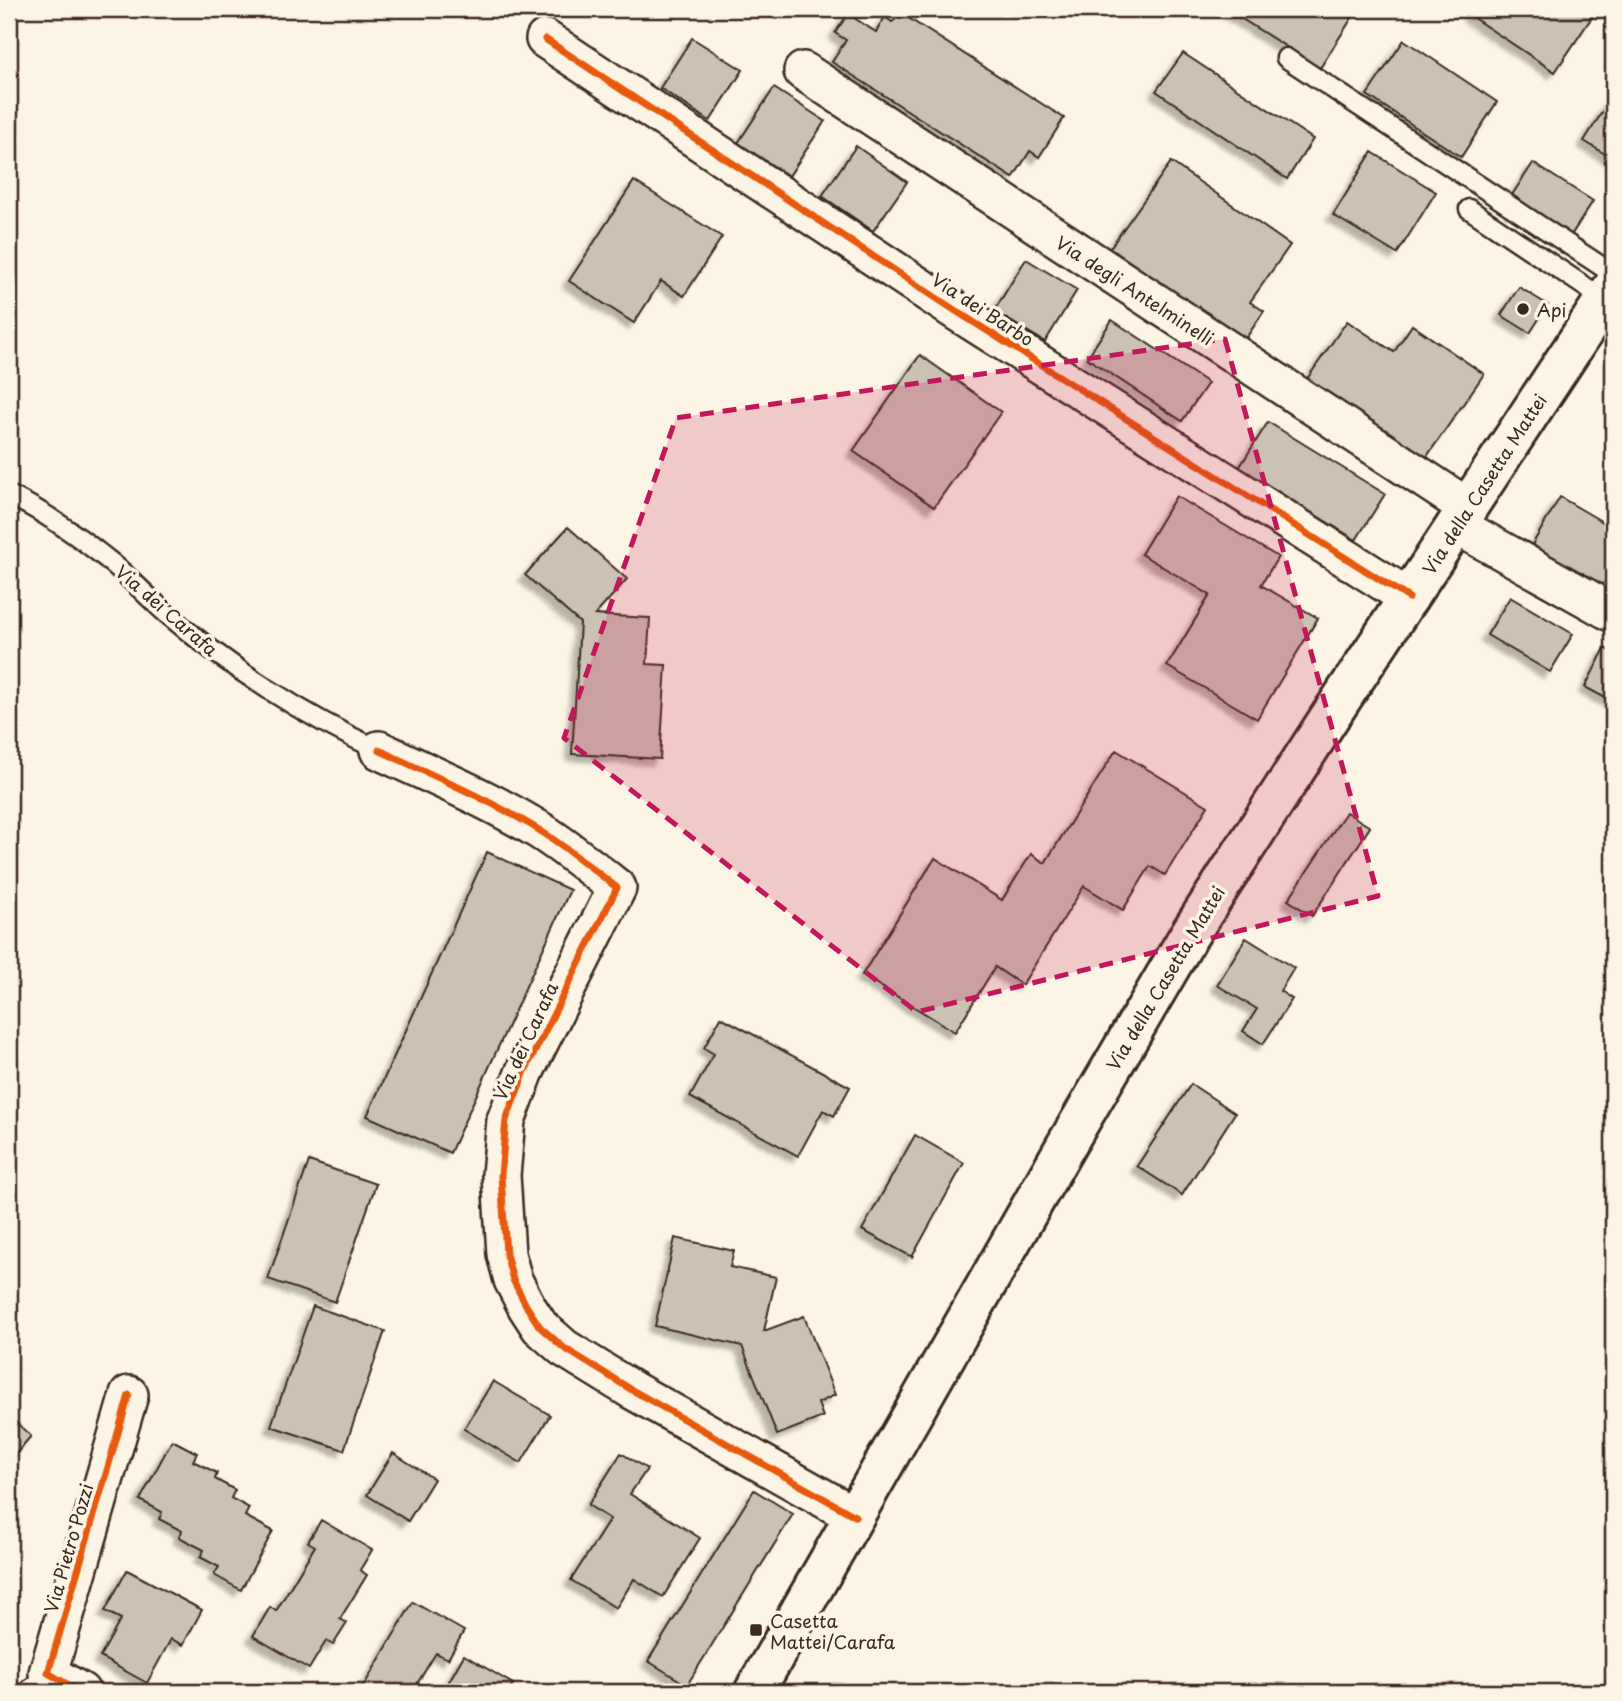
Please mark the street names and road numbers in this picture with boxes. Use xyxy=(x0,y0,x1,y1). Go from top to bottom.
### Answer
street label: Via degli Antelminelli xyxy=(1051,229,1219,351)
street label: Via dei Barbo xyxy=(926,266,1040,352)
street label: Via della Casetta Mattei xyxy=(1415,388,1553,580)
street label: Via dei Carafa xyxy=(110,558,225,663)
street label: Via della Casetta Mattei xyxy=(1099,881,1231,1075)
street label: Via dei Carafa xyxy=(486,977,565,1105)
street label: Via Pietro Pozzi xyxy=(37,1480,99,1616)

